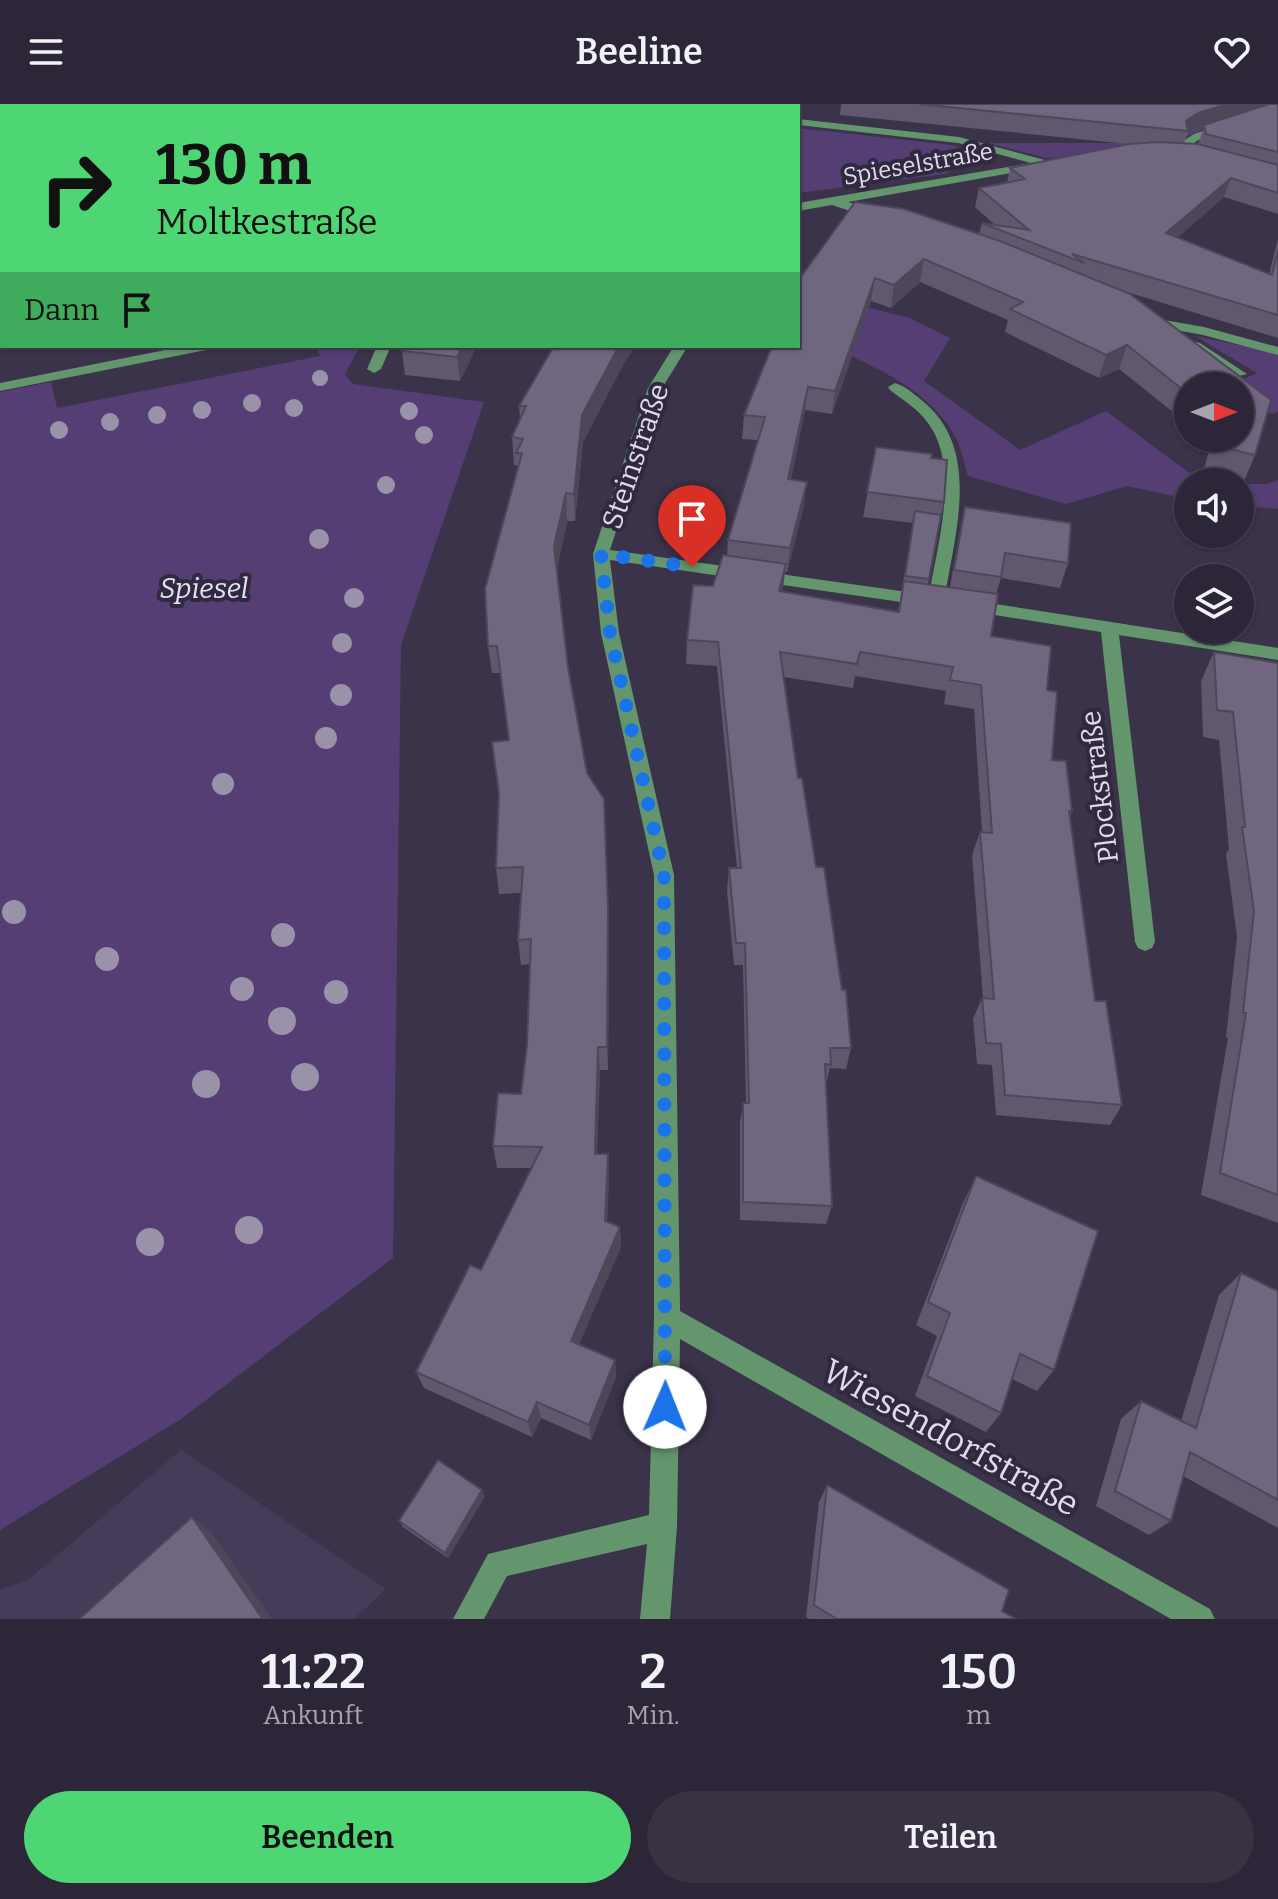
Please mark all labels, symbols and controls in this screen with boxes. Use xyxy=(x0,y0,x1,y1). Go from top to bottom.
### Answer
icon: menu xyxy=(24,30,68,74)
text: Beeline xyxy=(575,30,703,74)
icon: heart xyxy=(1210,30,1254,74)
text: 130 m xyxy=(156,132,312,199)
icon: right xyxy=(24,136,128,240)
street label: Spieselstraße xyxy=(841,137,995,191)
text: Moltkestraße xyxy=(156,200,378,244)
icon: arrive xyxy=(115,288,159,332)
text: Dann xyxy=(24,292,99,328)
north arrow xyxy=(1174,372,1254,452)
map controls xyxy=(1174,372,1254,644)
street label: Steinstraße xyxy=(595,379,676,533)
button: sound xyxy=(1174,468,1254,548)
pin xyxy=(658,485,726,567)
icon: arrive xyxy=(670,497,714,541)
button: layers xyxy=(1174,564,1254,644)
park label: Spiesel xyxy=(160,572,248,605)
street label: Plockstraße xyxy=(1074,709,1125,865)
street label: Wiesendorfstraße xyxy=(816,1350,1086,1525)
position arrow xyxy=(623,1365,707,1449)
text: 11:22 xyxy=(261,1643,366,1701)
text: 2 xyxy=(640,1643,666,1701)
text: 150 xyxy=(940,1643,1017,1701)
text: Ankunft xyxy=(263,1700,363,1731)
text: Min. xyxy=(626,1700,680,1731)
text: m xyxy=(966,1700,991,1731)
button: Beenden xyxy=(24,1791,631,1883)
button: Teilen xyxy=(647,1791,1254,1883)

